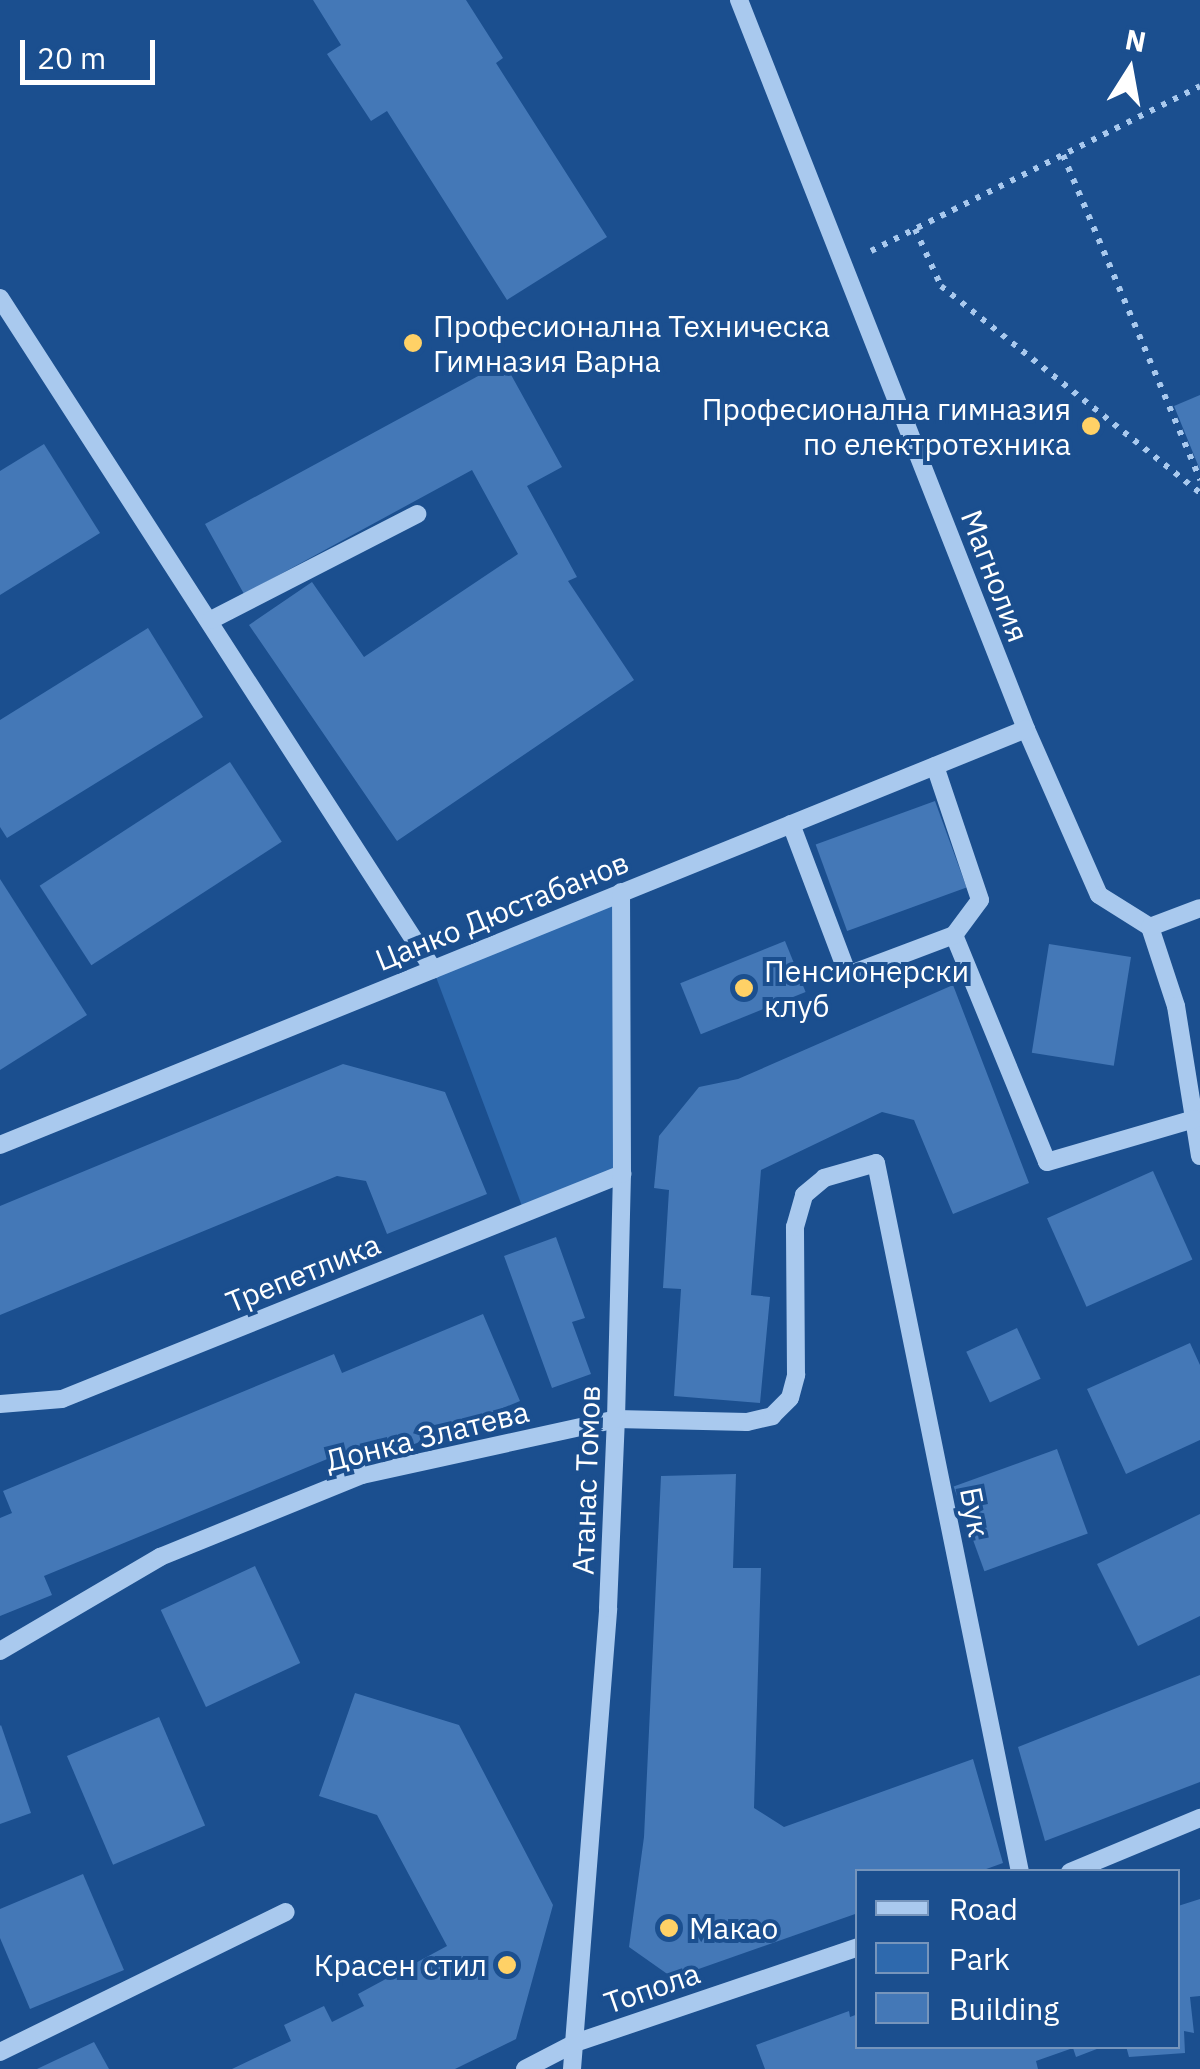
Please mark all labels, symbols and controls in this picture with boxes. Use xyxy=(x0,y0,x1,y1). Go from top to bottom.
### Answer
scale bar xyxy=(25,20,160,82)
north arrow xyxy=(1080,20,1180,120)
text: N xyxy=(1122,20,1149,60)
text: 20 m xyxy=(37,38,106,77)
place label: Професионална Техническа Гимназия Варна xyxy=(433,308,830,378)
marker: Професионална Техническа Гимназия Варна xyxy=(402,332,424,354)
place label: Професионална гимназия по електротехника xyxy=(702,391,1071,462)
marker: Професионална гимназия по електротехника xyxy=(1080,415,1102,437)
street label: Магнолия xyxy=(953,505,1037,647)
street label: Цанко Дюстабанов xyxy=(370,844,634,978)
place label: Пенсионерски клуб xyxy=(764,953,969,1024)
marker: Пенсионерски клуб xyxy=(733,977,755,999)
street label: Трепетлика xyxy=(221,1226,385,1320)
street label: Атанас Томов xyxy=(565,1384,607,1576)
street label: Донка Златева xyxy=(322,1393,532,1479)
street label: Бук xyxy=(953,1484,997,1540)
legend xyxy=(855,1869,1180,2049)
text: Road xyxy=(949,1889,1018,1928)
place label: Макао xyxy=(689,1910,778,1946)
marker: Макао xyxy=(658,1917,680,1939)
text: Park xyxy=(949,1939,1010,1978)
place label: Красен стил xyxy=(314,1947,487,1983)
marker: Красен стил xyxy=(496,1954,518,1976)
street label: Топола xyxy=(599,1955,705,2021)
text: Building xyxy=(949,1989,1059,2028)

